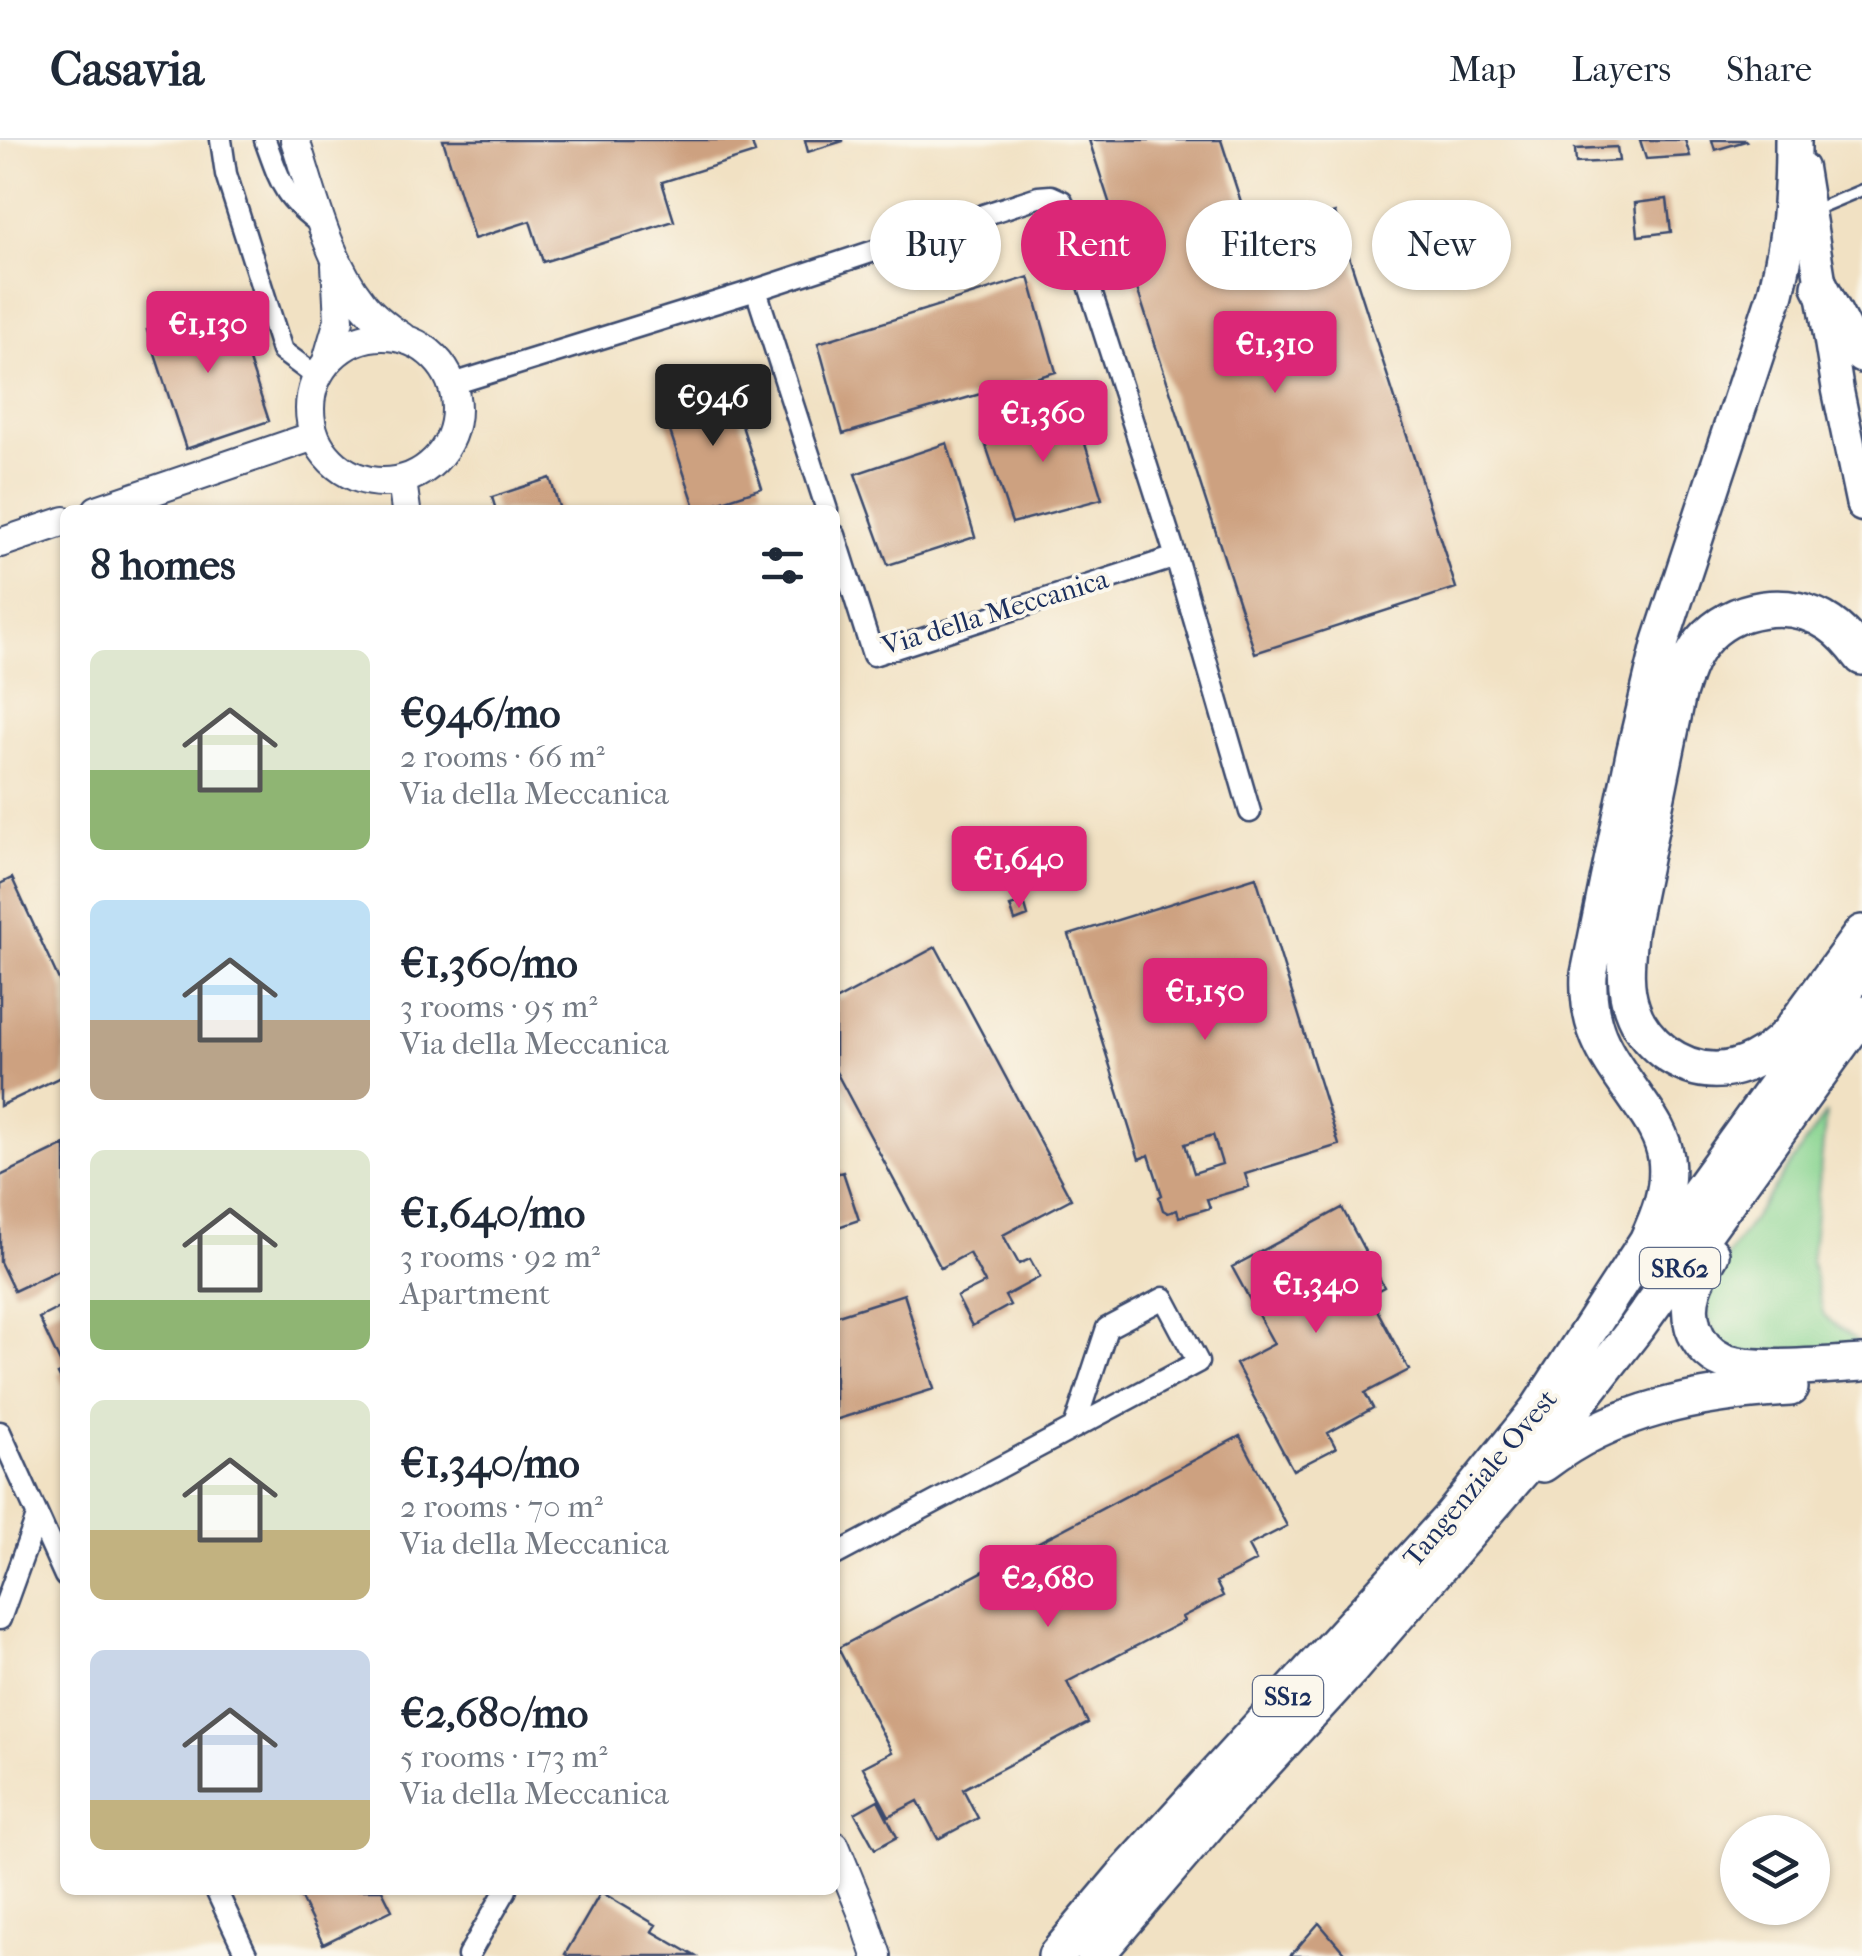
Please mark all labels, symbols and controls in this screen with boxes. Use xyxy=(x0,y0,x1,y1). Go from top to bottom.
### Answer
text: Casavia xyxy=(50,41,204,97)
text: Map xyxy=(1449,49,1516,90)
text: Layers xyxy=(1571,49,1671,90)
text: Share xyxy=(1726,49,1812,90)
chip: Buy xyxy=(870,200,1001,290)
chip: Rent xyxy=(1021,200,1166,290)
chip: Filters xyxy=(1186,200,1352,290)
chip: New xyxy=(1372,200,1511,290)
pin: €1,130 xyxy=(127,291,289,376)
text: €1,130 xyxy=(168,305,248,342)
pin: €1,310 xyxy=(1194,311,1356,396)
text: €1,310 xyxy=(1236,325,1314,362)
pin: €946 xyxy=(654,364,772,449)
text: €946 xyxy=(677,378,749,415)
pin: €1,360 xyxy=(962,380,1124,465)
text: €1,360 xyxy=(1001,394,1086,431)
icon: filters xyxy=(755,538,810,593)
text: 8 homes xyxy=(90,541,236,590)
street label: Via della Meccanica xyxy=(877,562,1113,662)
text: €946/mo xyxy=(400,689,560,738)
icon: home xyxy=(170,690,290,810)
text: 2 rooms · 66 m² xyxy=(400,738,605,775)
text: Via della Meccanica xyxy=(400,775,669,812)
pin: €1,640 xyxy=(938,826,1100,911)
text: €1,640 xyxy=(974,840,1064,877)
text: €1,360/mo xyxy=(400,939,578,988)
icon: home xyxy=(170,940,290,1060)
pin: €1,150 xyxy=(1124,958,1286,1043)
text: €1,150 xyxy=(1165,972,1245,1009)
text: 3 rooms · 95 m² xyxy=(400,988,597,1025)
text: Via della Meccanica xyxy=(400,1025,669,1062)
text: €1,640/mo xyxy=(400,1189,585,1238)
icon: home xyxy=(170,1190,290,1310)
text: 3 rooms · 92 m² xyxy=(400,1238,600,1275)
road number: SR62 xyxy=(1640,1248,1720,1288)
pin: €1,340 xyxy=(1235,1251,1397,1336)
text: €1,340 xyxy=(1273,1265,1359,1302)
text: Apartment xyxy=(400,1275,550,1312)
street label: Tangenziale Ovest xyxy=(1396,1383,1564,1573)
text: €1,340/mo xyxy=(400,1439,580,1488)
icon: home xyxy=(170,1440,290,1560)
text: 2 rooms · 70 m² xyxy=(400,1488,603,1525)
text: Via della Meccanica xyxy=(400,1525,669,1562)
pin: €2,680 xyxy=(967,1545,1129,1630)
text: €2,680 xyxy=(1002,1559,1094,1596)
road number: SS12 xyxy=(1253,1676,1323,1716)
text: €2,680/mo xyxy=(400,1689,588,1738)
icon: home xyxy=(170,1690,290,1810)
text: 5 rooms · 173 m² xyxy=(400,1738,607,1775)
text: Via della Meccanica xyxy=(400,1775,669,1812)
map controls xyxy=(1720,1815,1830,1925)
button: layers xyxy=(1720,1815,1830,1925)

